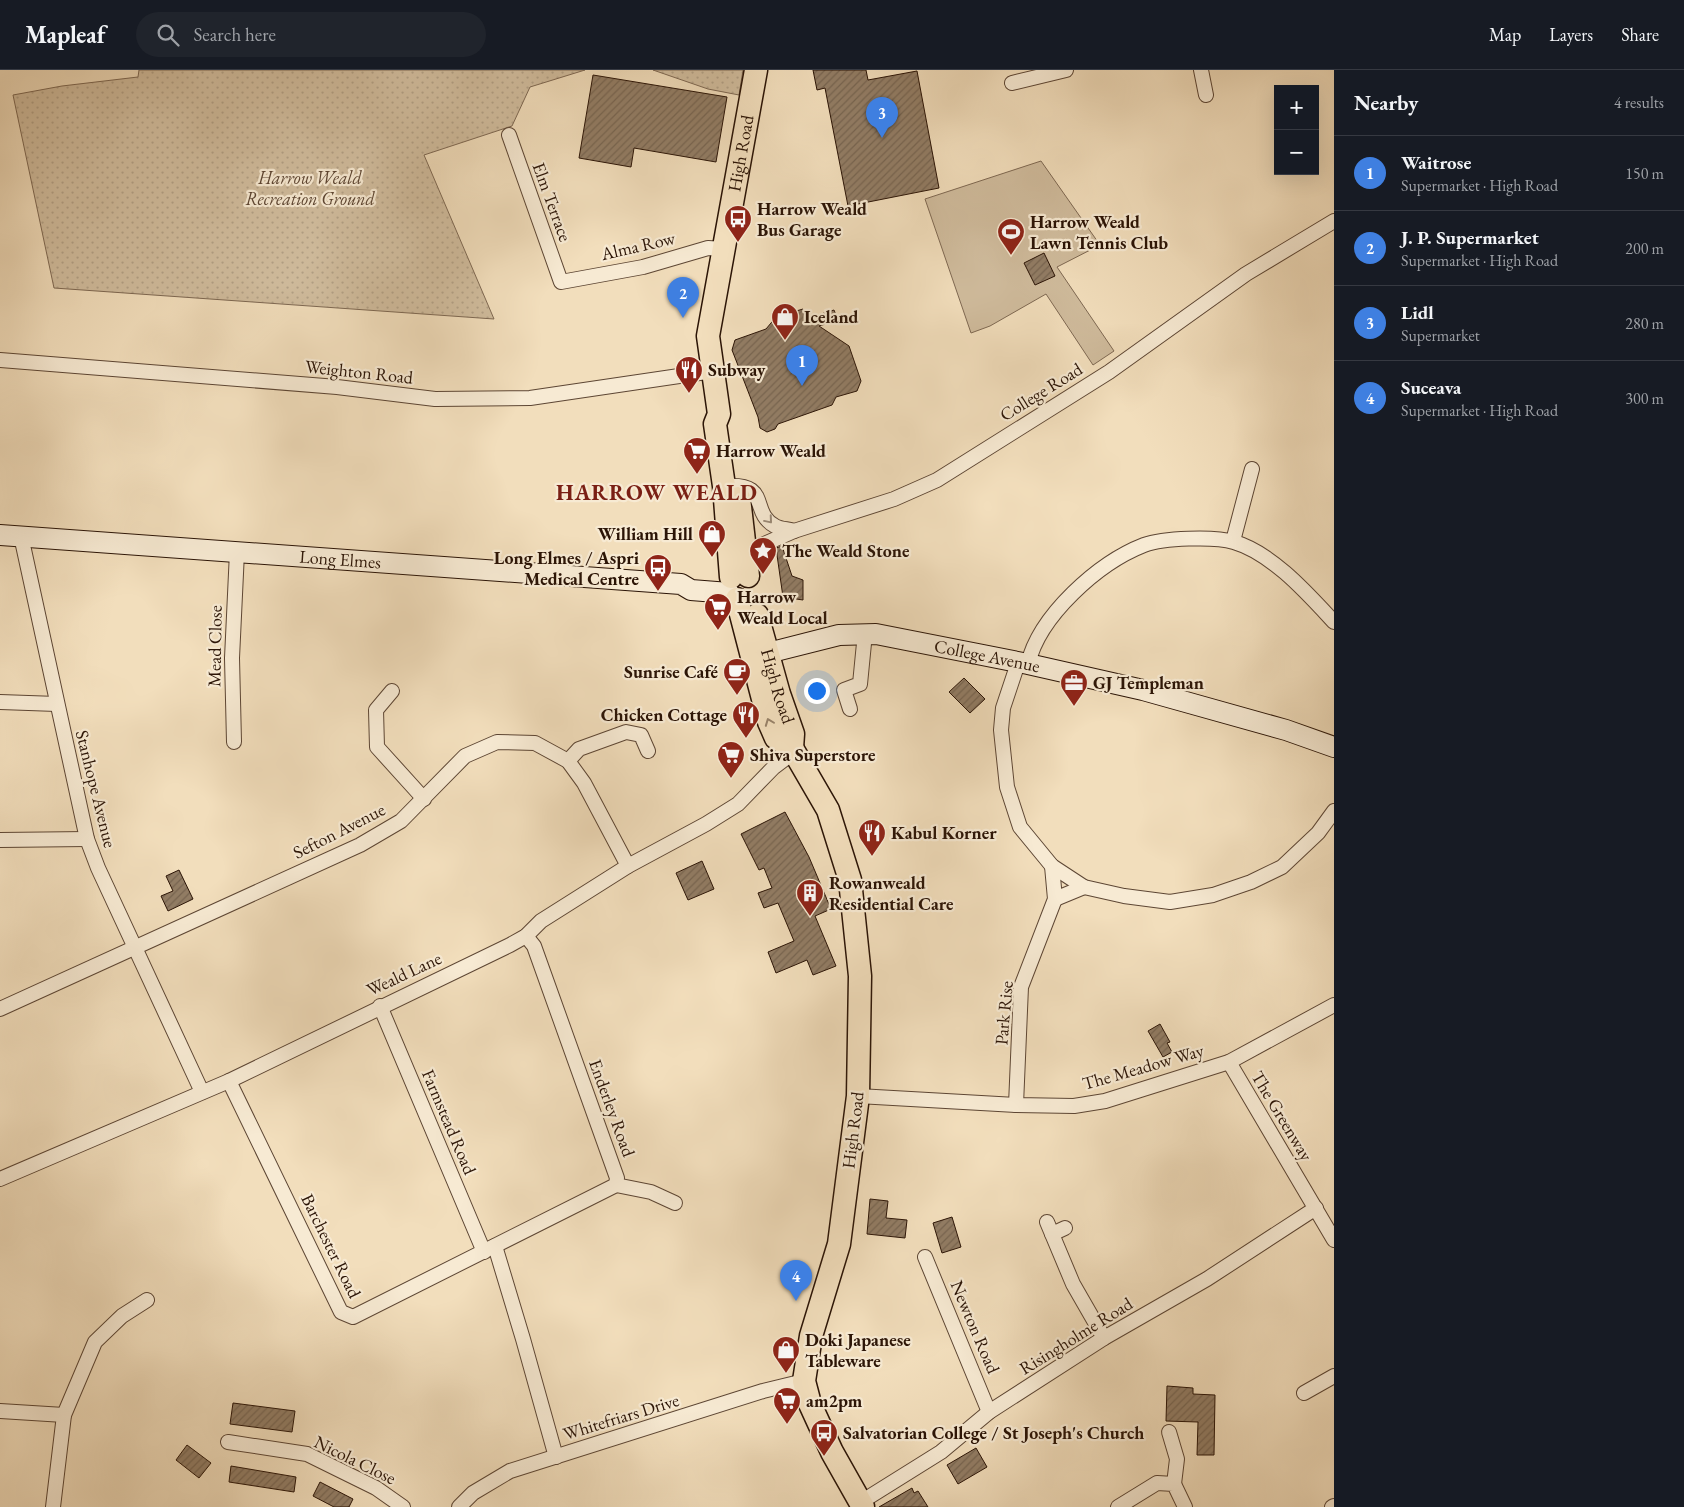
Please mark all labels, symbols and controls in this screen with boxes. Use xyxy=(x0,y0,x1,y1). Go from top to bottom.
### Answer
search box xyxy=(136,12,486,57)
text: Mapleaf xyxy=(25,19,106,50)
icon: search xyxy=(154,21,182,49)
text: Search here xyxy=(194,22,276,47)
text: Map xyxy=(1489,23,1521,46)
text: Layers xyxy=(1549,23,1593,46)
text: Share xyxy=(1621,23,1659,46)
map controls xyxy=(1274,85,1319,175)
button: + xyxy=(1274,85,1319,130)
text: Nearby xyxy=(1354,89,1418,116)
text: 4 results xyxy=(1614,92,1664,113)
pin: 3 xyxy=(866,97,898,138)
street label: High Road xyxy=(722,112,759,193)
button: − xyxy=(1274,130,1319,175)
text: Waitrose xyxy=(1401,150,1471,175)
street label: Elm Terrace xyxy=(528,159,577,245)
text: 1 xyxy=(1366,163,1374,184)
text: 150 m xyxy=(1625,163,1664,184)
park label: Harrow Weald Recreation Ground xyxy=(245,166,376,210)
text: Supermarket · High Road xyxy=(1401,175,1558,196)
place label: Harrow Weald Bus Garage xyxy=(757,197,867,241)
bus stop icon: Harrow Weald Bus Garage xyxy=(723,204,753,243)
place label: Harrow Weald Lawn Tennis Club xyxy=(1030,210,1168,254)
sports icon: Harrow Weald Lawn Tennis Club xyxy=(996,217,1026,256)
text: J. P. Supermarket xyxy=(1401,225,1539,250)
street label: Alma Row xyxy=(598,226,678,265)
text: 2 xyxy=(1366,238,1374,259)
text: 200 m xyxy=(1625,238,1664,259)
text: Supermarket · High Road xyxy=(1401,250,1558,271)
pin: 2 xyxy=(667,277,699,318)
text: Lidl xyxy=(1401,300,1434,325)
shop icon: Iceland xyxy=(770,302,800,341)
place label: Iceland xyxy=(804,305,859,328)
text: 3 xyxy=(1366,313,1374,334)
text: 280 m xyxy=(1625,313,1664,334)
text: Supermarket xyxy=(1401,325,1480,346)
pin: 1 xyxy=(786,345,818,386)
street label: Weighton Road xyxy=(304,354,415,389)
restaurant icon: Subway xyxy=(674,355,704,394)
street label: College Road xyxy=(995,357,1087,426)
place label: Subway xyxy=(708,358,766,381)
text: Suceava xyxy=(1401,375,1461,400)
text: 4 xyxy=(1366,388,1374,409)
text: 300 m xyxy=(1625,388,1664,409)
text: Supermarket · High Road xyxy=(1401,400,1558,421)
supermarket icon: Harrow Weald xyxy=(682,436,712,475)
place label: Harrow Weald xyxy=(716,439,826,462)
district label: HARROW WEALD xyxy=(556,478,758,507)
one-way arrow xyxy=(764,514,773,523)
shop icon: William Hill xyxy=(697,519,727,558)
place label: William Hill xyxy=(598,522,693,545)
place icon: The Weald Stone xyxy=(748,536,778,575)
place label: The Weald Stone xyxy=(782,539,910,562)
street label: Long Elmes xyxy=(299,545,382,573)
place label: Long Elmes / Aspri Medical Centre xyxy=(494,546,640,590)
bus stop icon: Long Elmes / Aspri Medical Centre xyxy=(643,553,673,592)
place label: Harrow Weald Local xyxy=(737,585,828,629)
supermarket icon: Harrow Weald Local xyxy=(703,592,733,631)
street label: Mead Close xyxy=(202,605,227,687)
street label: College Avenue xyxy=(932,634,1042,677)
street label: High Road xyxy=(756,646,801,727)
cafe icon: Sunrise Café xyxy=(722,657,752,696)
place label: Sunrise Café xyxy=(624,660,718,683)
office icon: GJ Templeman xyxy=(1059,668,1089,707)
place label: GJ Templeman xyxy=(1093,671,1204,694)
your location xyxy=(804,678,830,704)
restaurant icon: Chicken Cottage xyxy=(731,700,761,739)
place label: Chicken Cottage xyxy=(601,703,727,726)
one-way arrow xyxy=(765,718,775,727)
street label: Stanhope Avenue xyxy=(71,728,122,850)
supermarket icon: Shiva Superstore xyxy=(716,740,746,779)
place label: Shiva Superstore xyxy=(750,743,876,766)
street label: Sefton Avenue xyxy=(289,798,389,864)
restaurant icon: Kabul Korner xyxy=(857,818,887,857)
place label: Kabul Korner xyxy=(891,821,997,844)
place label: Rowanweald Residential Care xyxy=(829,871,954,915)
building icon: Rowanweald Residential Care xyxy=(795,878,825,917)
street label: Weald Lane xyxy=(363,946,445,1001)
street label: Park Rise xyxy=(989,980,1018,1046)
street label: The Meadow Way xyxy=(1079,1038,1206,1095)
street label: Enderley Road xyxy=(584,1056,641,1161)
street label: Farmstead Road xyxy=(417,1066,482,1179)
street label: The Greenway xyxy=(1247,1067,1318,1165)
street label: High Road xyxy=(836,1089,869,1170)
street label: Barchester Road xyxy=(296,1190,367,1302)
pin: 4 xyxy=(780,1260,812,1301)
street label: Newton Road xyxy=(946,1277,1006,1378)
street label: Risingholme Road xyxy=(1015,1291,1137,1380)
place label: Doki Japanese Tableware xyxy=(805,1328,911,1372)
shop icon: Doki Japanese Tableware xyxy=(771,1335,801,1374)
supermarket icon: am2pm xyxy=(772,1386,802,1425)
street label: Whitefriars Drive xyxy=(560,1388,682,1445)
place label: am2pm xyxy=(806,1389,863,1412)
bus stop icon: Salvatorian College / St Joseph's Church xyxy=(809,1418,839,1457)
place label: Salvatorian College / St Joseph's Church xyxy=(843,1421,1144,1444)
street label: Nicola Close xyxy=(311,1430,400,1489)

